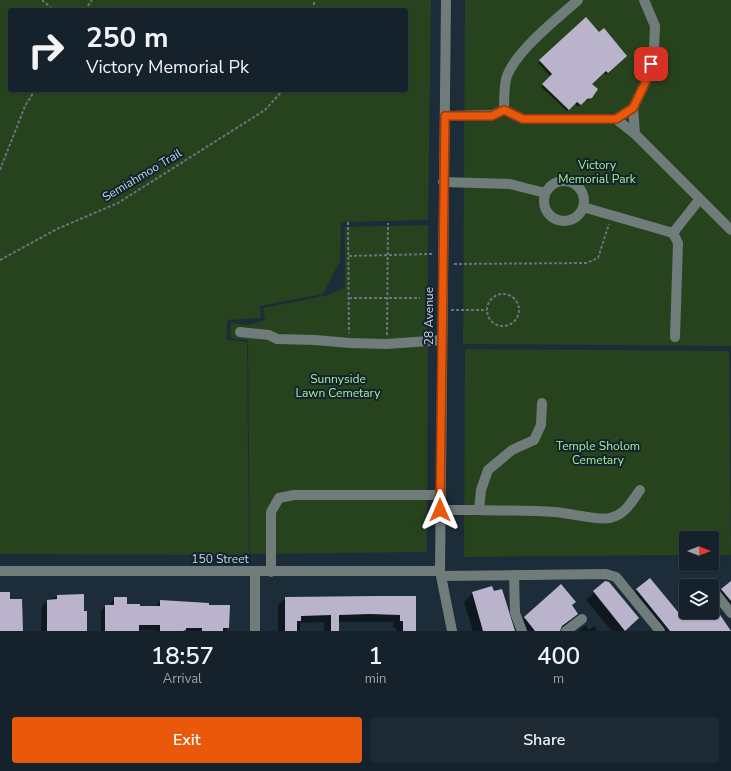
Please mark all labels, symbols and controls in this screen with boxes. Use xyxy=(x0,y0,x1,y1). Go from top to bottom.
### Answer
text: 250 m xyxy=(86,19,169,57)
icon: right xyxy=(20,24,72,76)
pin xyxy=(634,47,668,81)
icon: arrive xyxy=(640,53,662,75)
text: Victory Memorial Pk xyxy=(86,55,249,79)
street label: Semiahmoo Trail xyxy=(99,145,185,205)
park label: Victory Memorial Park xyxy=(558,157,637,187)
street label: 28 Avenue xyxy=(421,287,437,345)
park label: Sunnyside Lawn Cemetary xyxy=(296,371,381,401)
park label: Temple Sholom Cemetary xyxy=(556,438,640,468)
position arrow xyxy=(419,489,461,531)
north arrow xyxy=(679,531,719,571)
map controls xyxy=(679,531,719,619)
street label: 150 Street xyxy=(191,551,250,567)
button: layers xyxy=(679,579,719,619)
text: 18:57 xyxy=(151,640,214,672)
text: 1 xyxy=(368,640,383,672)
text: 400 xyxy=(537,640,580,672)
text: Arrival xyxy=(163,670,202,688)
text: min xyxy=(365,670,386,688)
text: m xyxy=(553,670,564,688)
button: Exit xyxy=(12,717,362,763)
button: Share xyxy=(370,717,719,763)

